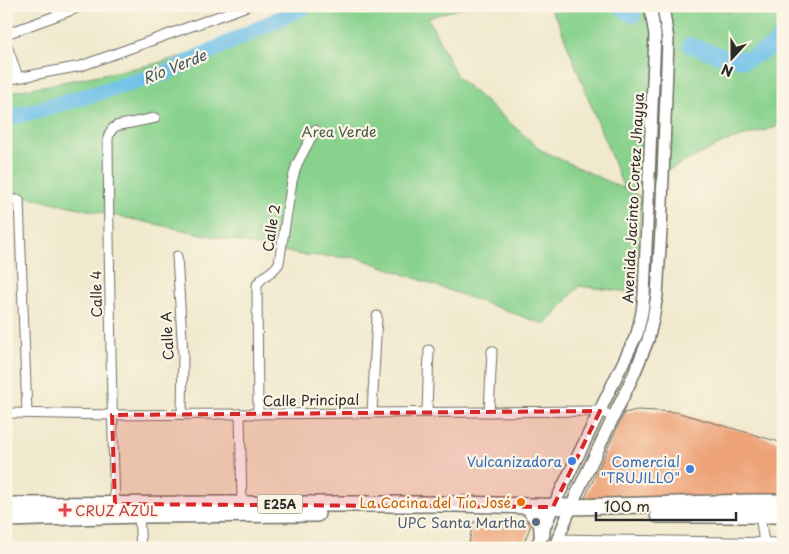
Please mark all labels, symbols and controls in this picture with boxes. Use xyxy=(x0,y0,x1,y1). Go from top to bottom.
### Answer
north arrow xyxy=(706,32,756,82)
water label: Río Verde xyxy=(139,42,210,89)
text: N xyxy=(718,59,736,82)
street label: Avenida Jacinto Cortez Jhayya xyxy=(617,92,649,304)
park label: Area Verde xyxy=(302,121,376,142)
street label: Calle 2 xyxy=(257,203,285,253)
street label: Calle 4 xyxy=(85,270,107,318)
street label: Calle A xyxy=(155,311,179,361)
street label: Calle Principal xyxy=(262,389,360,411)
place label: Vulcanizadora xyxy=(467,451,562,472)
place label: Comercial "TRUJILLO" xyxy=(601,451,680,488)
marker: Vulcanizadora xyxy=(566,455,578,467)
marker: Comercial "TRUJILLO" xyxy=(684,463,696,475)
scale bar xyxy=(596,489,736,521)
place label: La Cocina del Tío José xyxy=(359,492,511,513)
road number: E25A xyxy=(258,494,302,514)
text: 100 m xyxy=(604,494,650,517)
marker: La Cocina del Tío José xyxy=(515,496,527,508)
place label: CRUZ AZUL xyxy=(75,500,158,521)
marker: CRUZ AZUL xyxy=(59,504,71,516)
place label: UPC Santa Martha xyxy=(397,512,526,533)
marker: UPC Santa Martha xyxy=(530,516,542,528)

